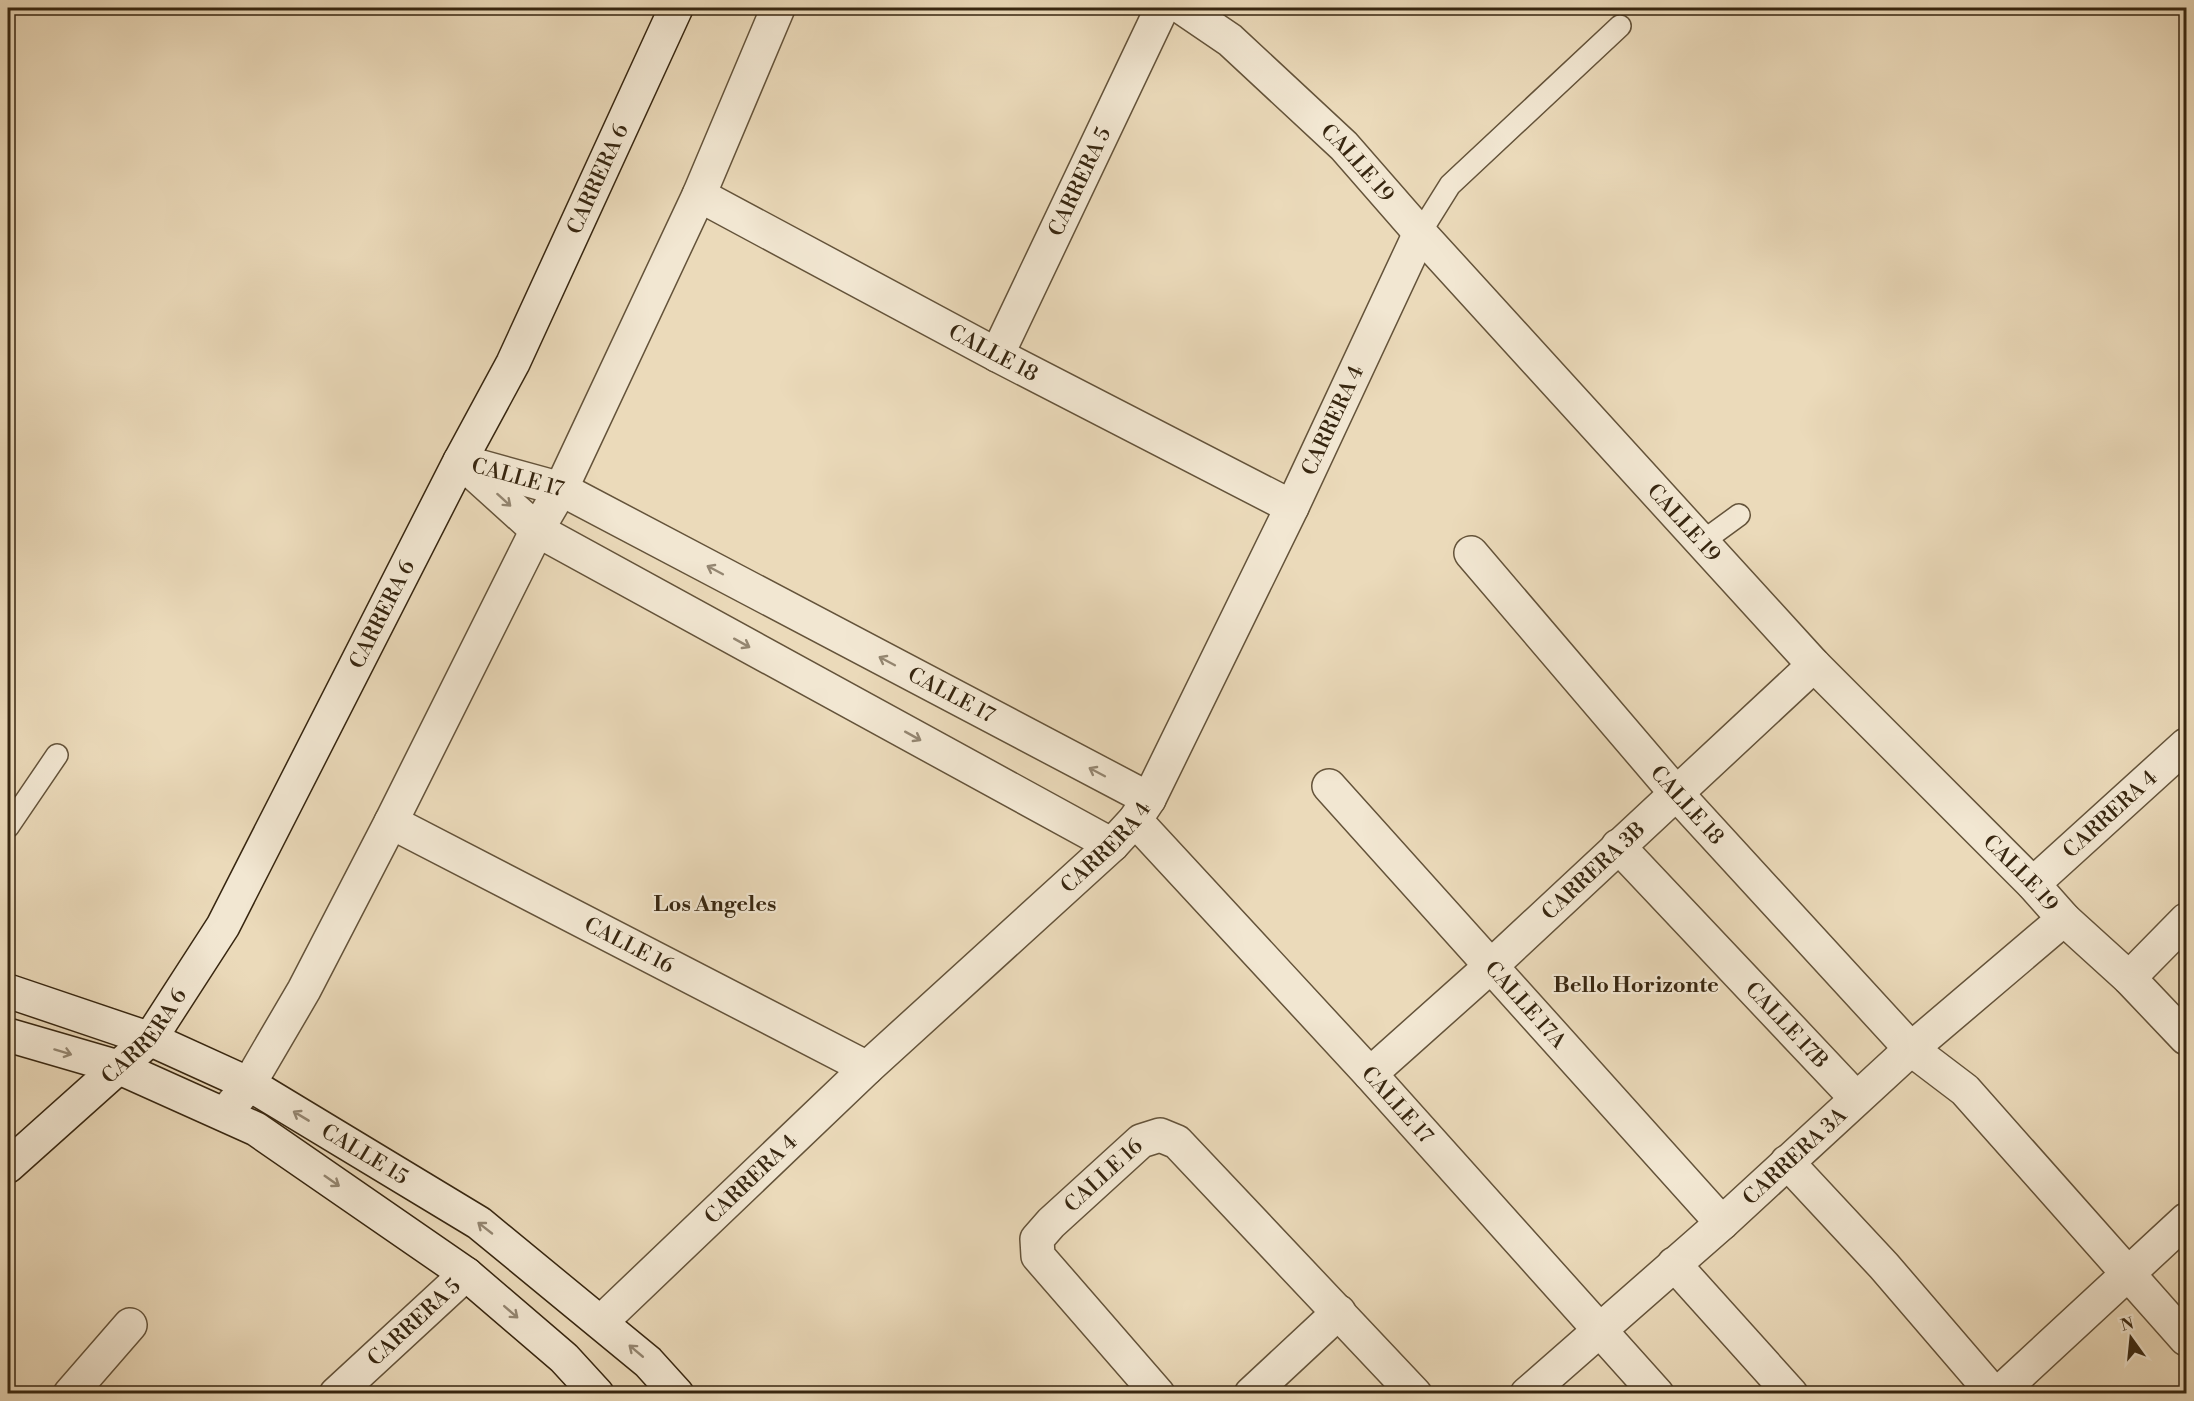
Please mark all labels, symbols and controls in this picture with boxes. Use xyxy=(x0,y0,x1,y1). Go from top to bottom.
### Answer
street label: CALLE 19 xyxy=(1315,119,1399,208)
street label: CARRERA 6 xyxy=(562,120,635,239)
street label: CARRERA 5 xyxy=(1043,123,1117,241)
street label: CALLE 18 xyxy=(944,319,1042,388)
street label: CARRERA 4 xyxy=(1297,362,1370,480)
street label: CALLE 17 xyxy=(468,453,567,503)
street label: CALLE 19 xyxy=(1641,479,1726,568)
one-way arrow xyxy=(496,493,511,507)
street label: CARRERA 6 xyxy=(344,556,421,673)
one-way arrow xyxy=(707,564,724,576)
one-way arrow xyxy=(733,638,751,649)
one-way arrow xyxy=(878,655,896,667)
street label: CALLE 17 xyxy=(903,662,999,729)
one-way arrow xyxy=(904,731,922,742)
street label: CALLE 18 xyxy=(1644,761,1729,850)
street label: CARRERA 4 xyxy=(2058,765,2163,864)
one-way arrow xyxy=(1088,766,1106,777)
street label: CARRERA 4 xyxy=(1056,797,1157,899)
street label: CARRERA 3B xyxy=(1537,817,1651,926)
street label: CALLE 19 xyxy=(1977,830,2063,917)
district label: Los Angeles xyxy=(654,891,776,918)
street label: CALLE 16 xyxy=(580,912,678,980)
street label: CALLE 17A xyxy=(1479,956,1571,1055)
district label: Bello Horizonte xyxy=(1553,972,1719,999)
street label: CALLE 17B xyxy=(1739,977,1833,1074)
street label: CARRERA 6 xyxy=(97,984,193,1090)
one-way arrow xyxy=(53,1047,72,1058)
street label: CALLE 17 xyxy=(1355,1061,1438,1149)
street label: CARRERA 3A xyxy=(1738,1102,1853,1211)
one-way arrow xyxy=(293,1109,310,1121)
street label: CALLE 15 xyxy=(316,1119,412,1191)
street label: CARRERA 4 xyxy=(700,1129,803,1230)
street label: CALLE 16 xyxy=(1059,1134,1149,1218)
one-way arrow xyxy=(323,1175,340,1187)
one-way arrow xyxy=(477,1222,493,1235)
street label: CARRERA 5 xyxy=(363,1273,467,1372)
one-way arrow xyxy=(503,1305,518,1319)
north arrow xyxy=(2101,1308,2161,1368)
text: N xyxy=(2119,1313,2136,1336)
one-way arrow xyxy=(628,1345,644,1358)

